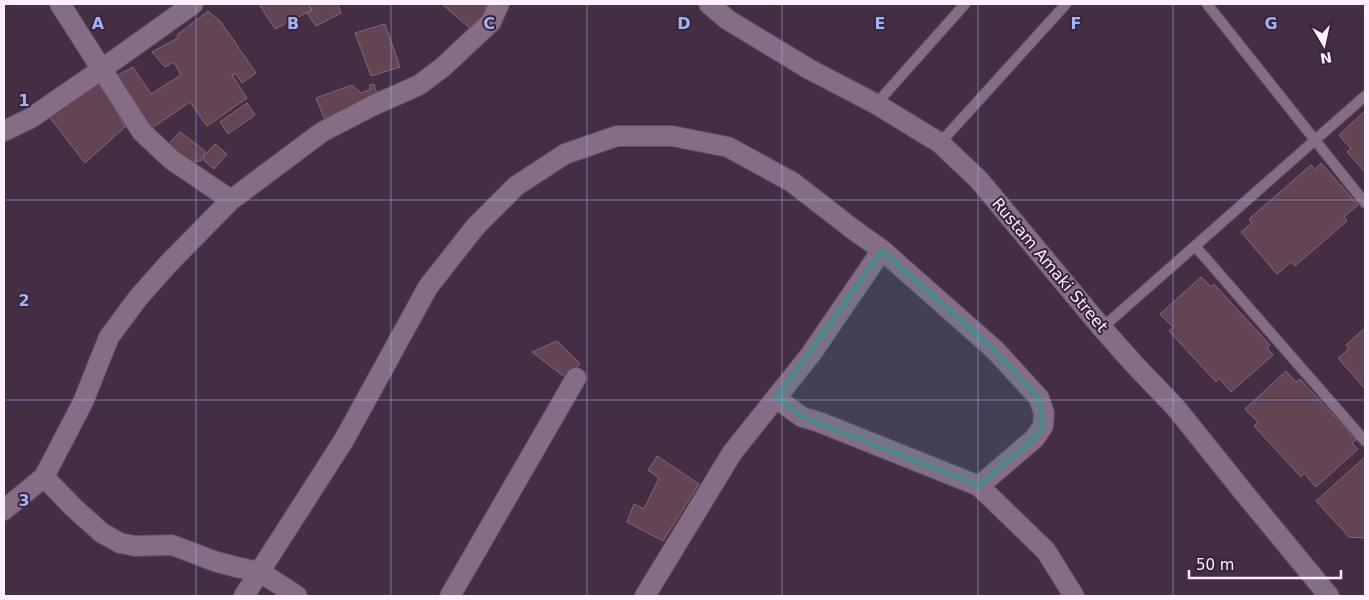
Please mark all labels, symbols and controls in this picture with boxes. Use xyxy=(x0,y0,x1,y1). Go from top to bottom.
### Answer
text: A xyxy=(92,14,105,33)
text: B xyxy=(287,14,299,33)
text: C xyxy=(483,14,495,33)
text: D xyxy=(677,14,691,33)
text: E xyxy=(875,14,885,33)
text: F xyxy=(1071,14,1081,33)
text: G xyxy=(1264,14,1278,33)
north arrow xyxy=(1299,20,1349,70)
text: N xyxy=(1319,49,1333,67)
text: 1 xyxy=(18,91,30,110)
street label: Rustam Amaki Street xyxy=(988,194,1112,336)
text: 2 xyxy=(18,291,30,310)
text: 3 xyxy=(18,491,30,510)
scale bar xyxy=(1189,548,1342,580)
text: 50 m xyxy=(1196,556,1234,574)

